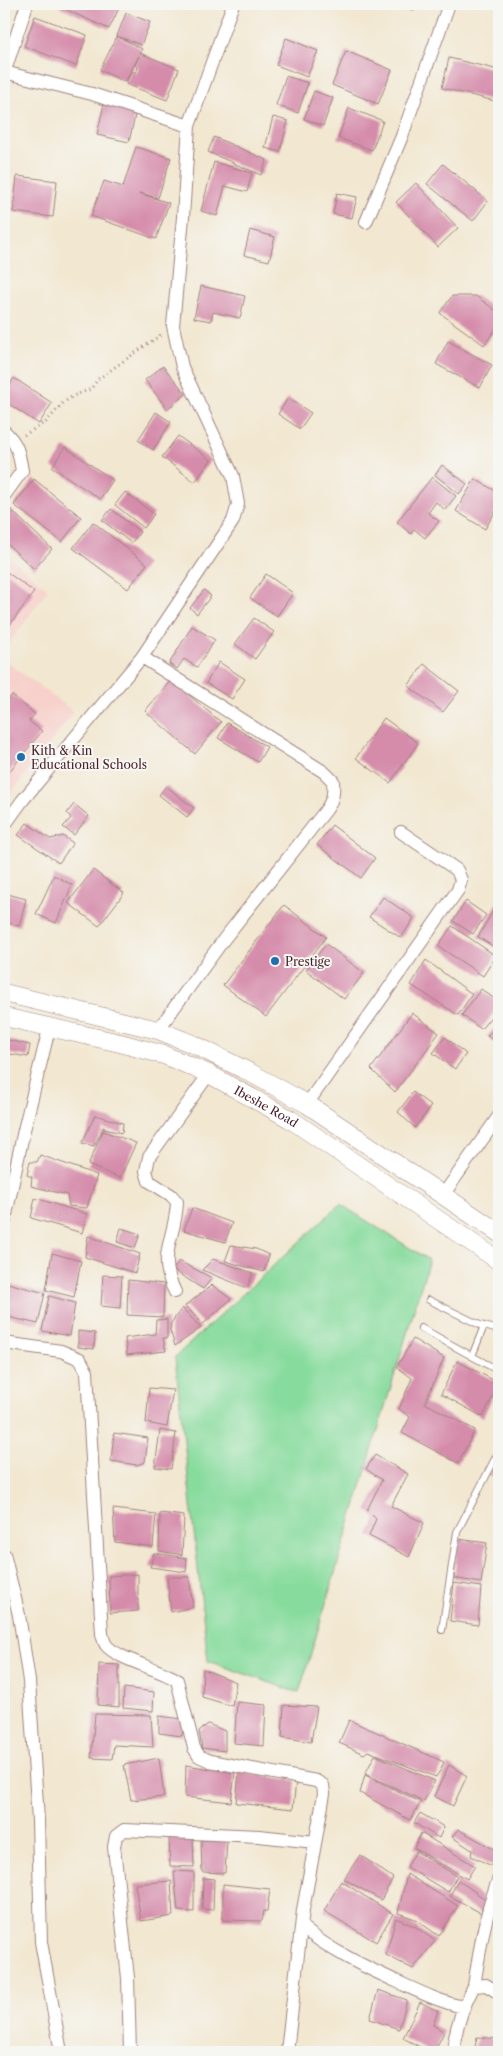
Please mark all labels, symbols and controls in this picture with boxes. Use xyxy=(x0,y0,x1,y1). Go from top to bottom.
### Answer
place label: Kith & Kin Educational Schools xyxy=(31,743,147,772)
marker: Kith & Kin Educational Schools xyxy=(15,751,27,763)
place label: Prestige xyxy=(285,954,331,969)
marker: Prestige xyxy=(269,955,281,967)
street label: Ibeshe Road xyxy=(232,1082,302,1130)

